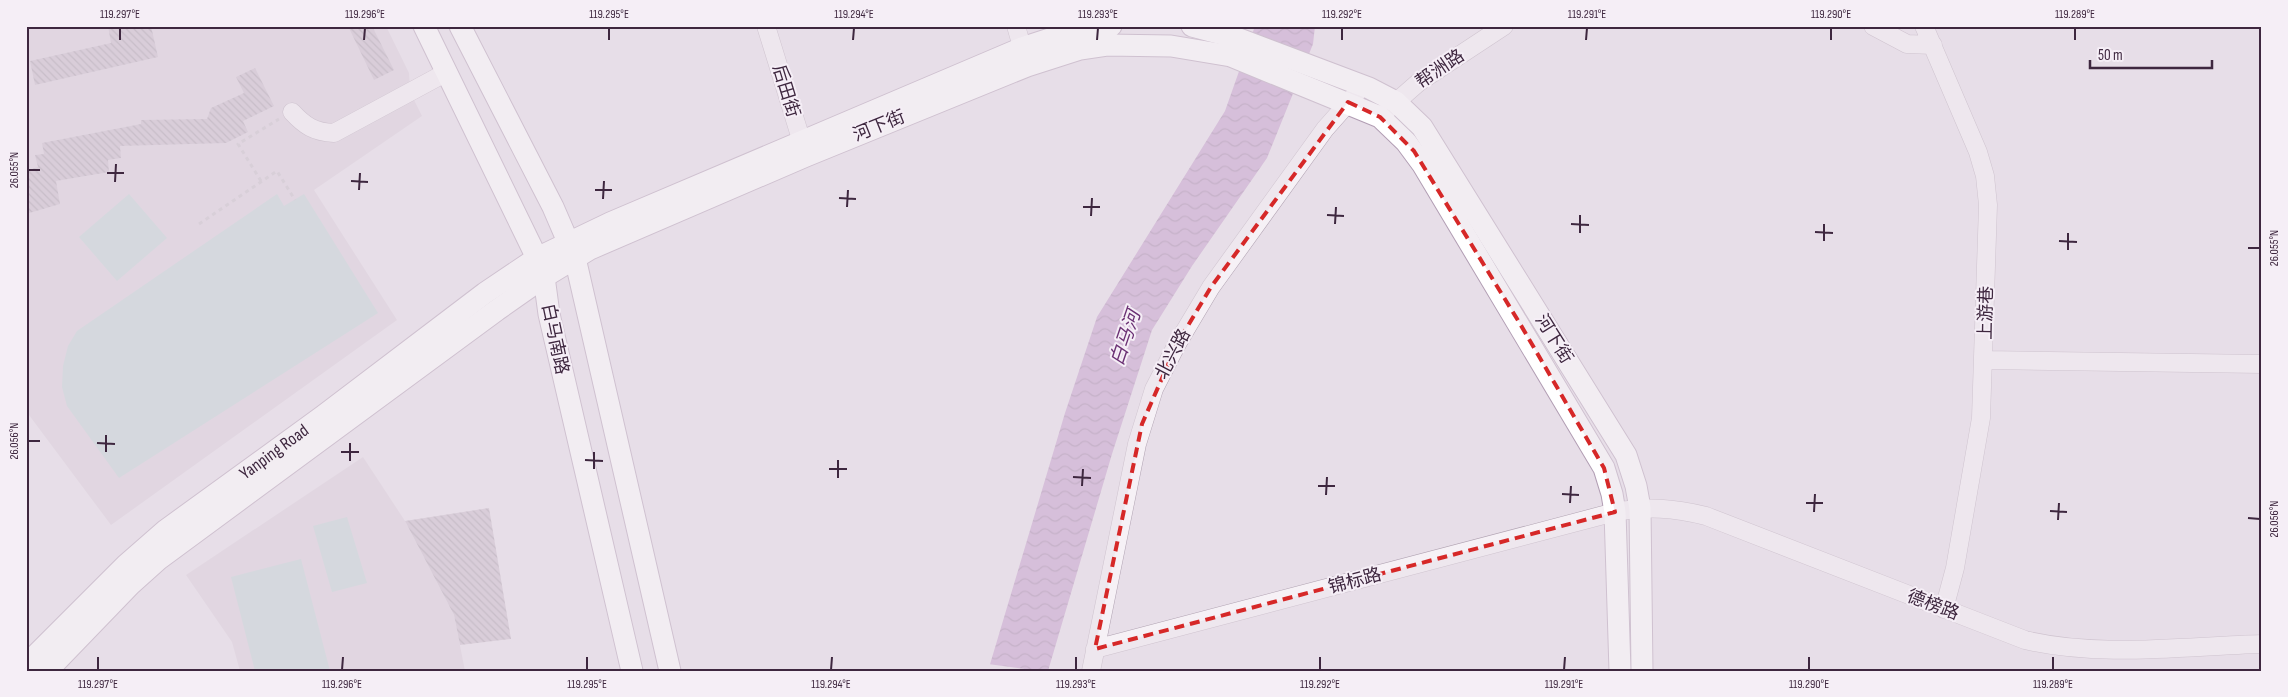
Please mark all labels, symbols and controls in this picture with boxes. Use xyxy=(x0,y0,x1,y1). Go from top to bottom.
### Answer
text: 119.297°E xyxy=(100,7,140,22)
text: 119.296°E xyxy=(345,7,385,22)
text: 119.295°E xyxy=(589,7,629,22)
text: 119.294°E xyxy=(834,7,874,22)
text: 119.293°E xyxy=(1078,7,1118,22)
text: 119.292°E xyxy=(1322,7,1362,22)
text: 119.291°E xyxy=(1568,7,1606,22)
text: 119.290°E xyxy=(1811,7,1851,22)
text: 119.289°E xyxy=(2055,7,2095,22)
scale bar xyxy=(2090,38,2213,70)
street label: 帮洲路 xyxy=(1412,45,1468,93)
text: 50 m xyxy=(2098,46,2123,65)
street label: 后田街 xyxy=(768,62,804,120)
street label: 河下街 xyxy=(850,106,908,146)
text: 26.055°N xyxy=(7,152,22,188)
text: 26.055°N xyxy=(2267,230,2282,266)
street label: 上游巷 xyxy=(1975,286,1997,340)
street label: 白马南路 xyxy=(537,302,573,376)
water label: 白马河 xyxy=(1106,304,1147,369)
street label: 河下街 xyxy=(1531,311,1577,367)
street label: 北兴路 xyxy=(1151,325,1195,383)
street label: Yanping Road xyxy=(235,420,313,484)
text: 26.056°N xyxy=(7,423,22,459)
text: 26.056°N xyxy=(2267,501,2282,537)
street label: 锦标路 xyxy=(1326,564,1384,598)
street label: 德榜路 xyxy=(1904,586,1962,624)
text: 119.297°E xyxy=(78,677,118,692)
text: 119.296°E xyxy=(322,677,362,692)
text: 119.295°E xyxy=(567,677,607,692)
text: 119.294°E xyxy=(811,677,851,692)
text: 119.293°E xyxy=(1056,677,1096,692)
text: 119.292°E xyxy=(1300,677,1340,692)
text: 119.291°E xyxy=(1545,677,1583,692)
text: 119.290°E xyxy=(1789,677,1829,692)
text: 119.289°E xyxy=(2033,677,2073,692)

